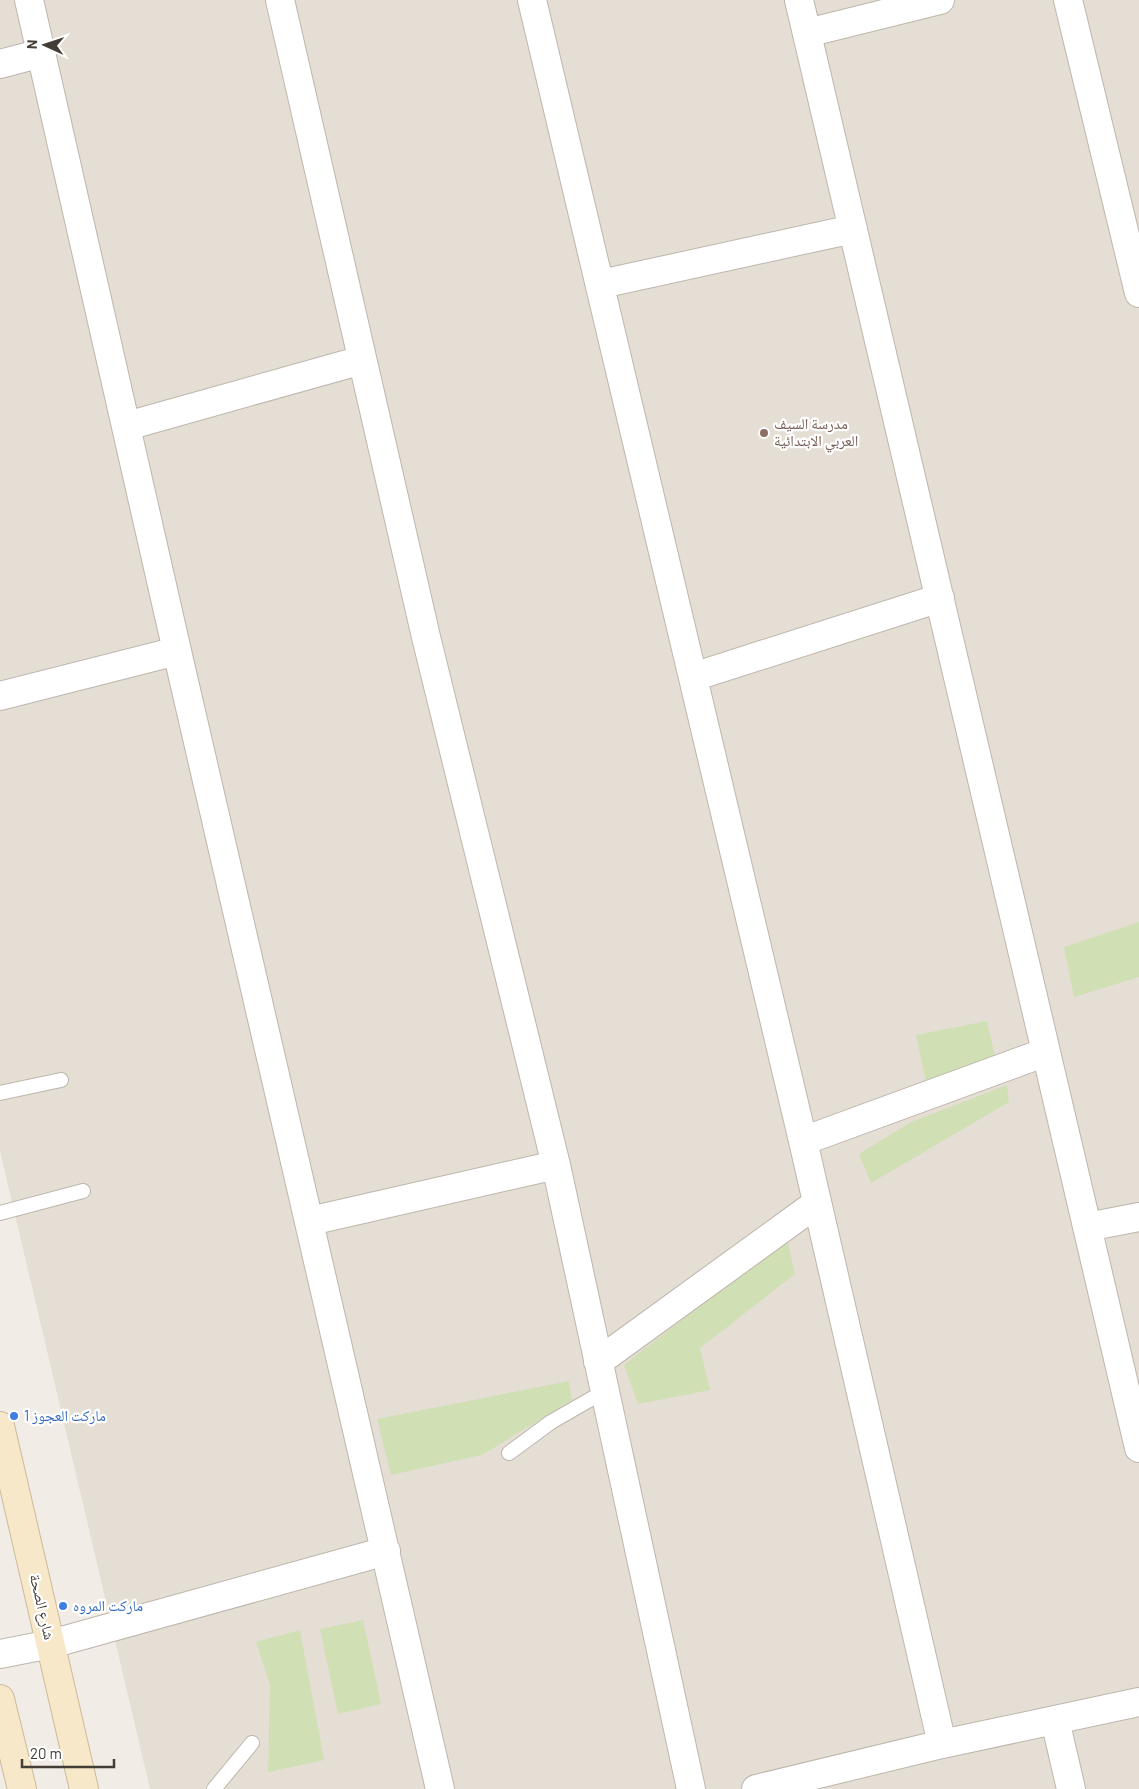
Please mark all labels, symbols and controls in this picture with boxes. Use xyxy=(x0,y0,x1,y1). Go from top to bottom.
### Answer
north arrow xyxy=(20,20,70,70)
text: N xyxy=(23,39,40,49)
place label: مدرسة السيف العربي الابتدائية xyxy=(774,414,858,453)
marker: مدرسة السيف العربي الابتدائية xyxy=(758,427,770,439)
place label: ماركت العجوز 1 xyxy=(24,1406,106,1425)
marker: ماركت العجوز 1 xyxy=(8,1410,20,1422)
street label: شارع الصحة xyxy=(25,1572,59,1642)
place label: ماركت المروه xyxy=(73,1596,143,1615)
marker: ماركت المروه xyxy=(57,1600,69,1612)
scale bar xyxy=(22,1736,115,1768)
text: 20 m xyxy=(30,1744,62,1762)

